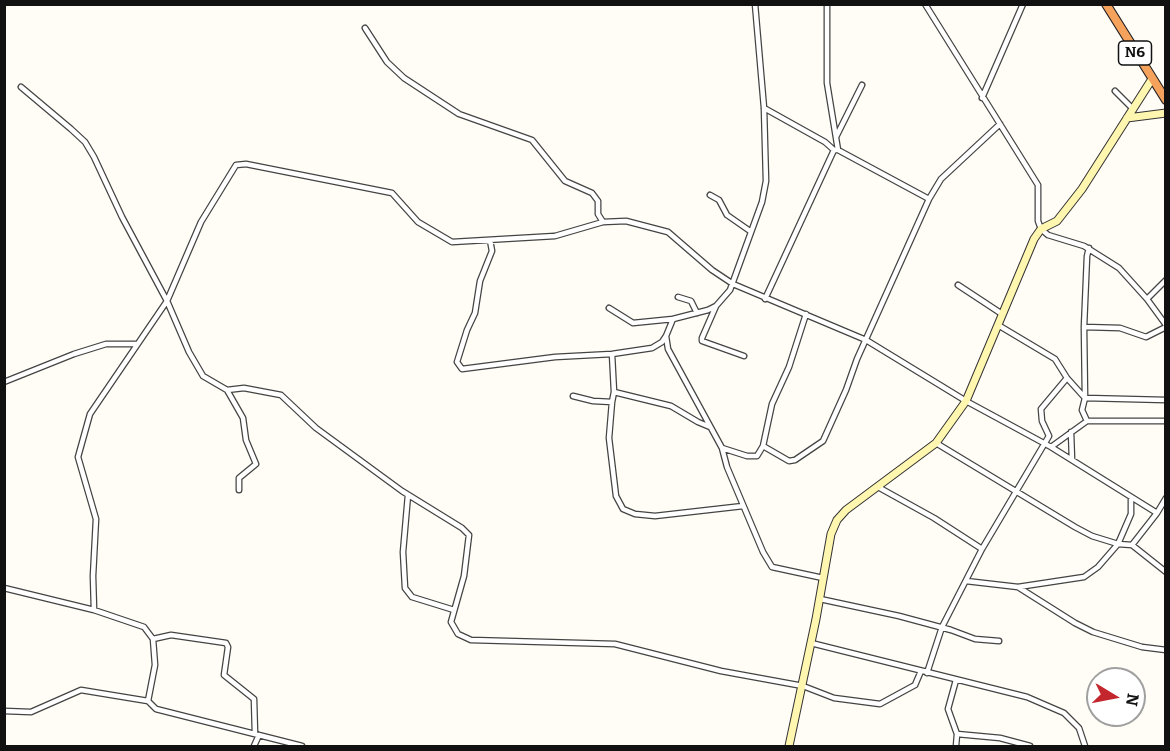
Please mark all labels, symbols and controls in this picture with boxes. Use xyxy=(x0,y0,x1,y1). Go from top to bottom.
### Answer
road number: N6 xyxy=(1118,41,1152,65)
north arrow xyxy=(1086,667,1146,727)
text: N xyxy=(1122,692,1143,708)

